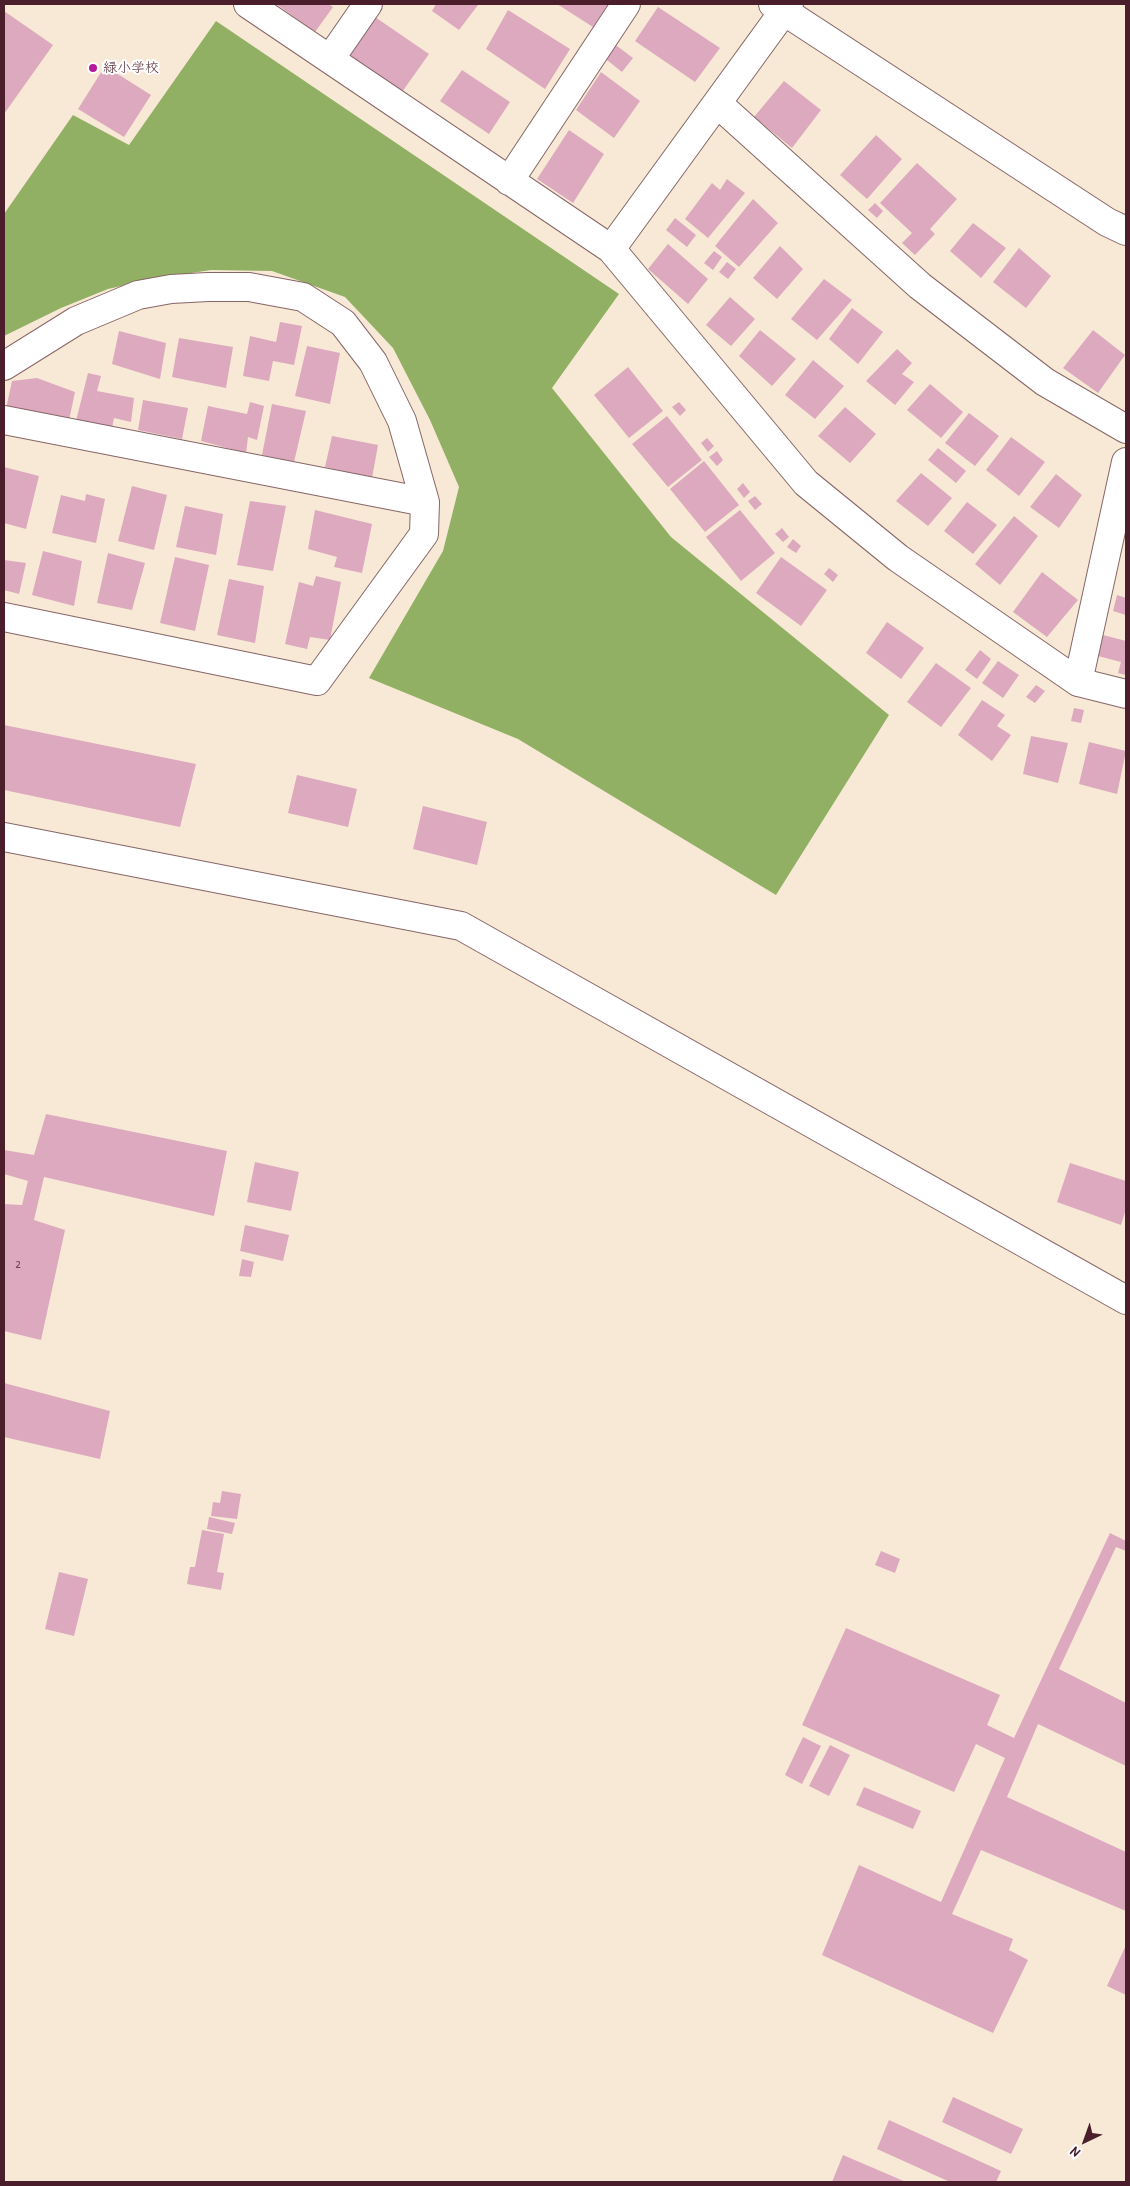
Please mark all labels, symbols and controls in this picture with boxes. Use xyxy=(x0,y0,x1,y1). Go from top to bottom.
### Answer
place label: 緑小学校 xyxy=(103,60,159,76)
marker: 緑小学校 xyxy=(87,62,99,74)
house number: 2 xyxy=(15,1258,21,1272)
north arrow xyxy=(1060,2116,1110,2166)
text: N xyxy=(1066,2143,1084,2162)

